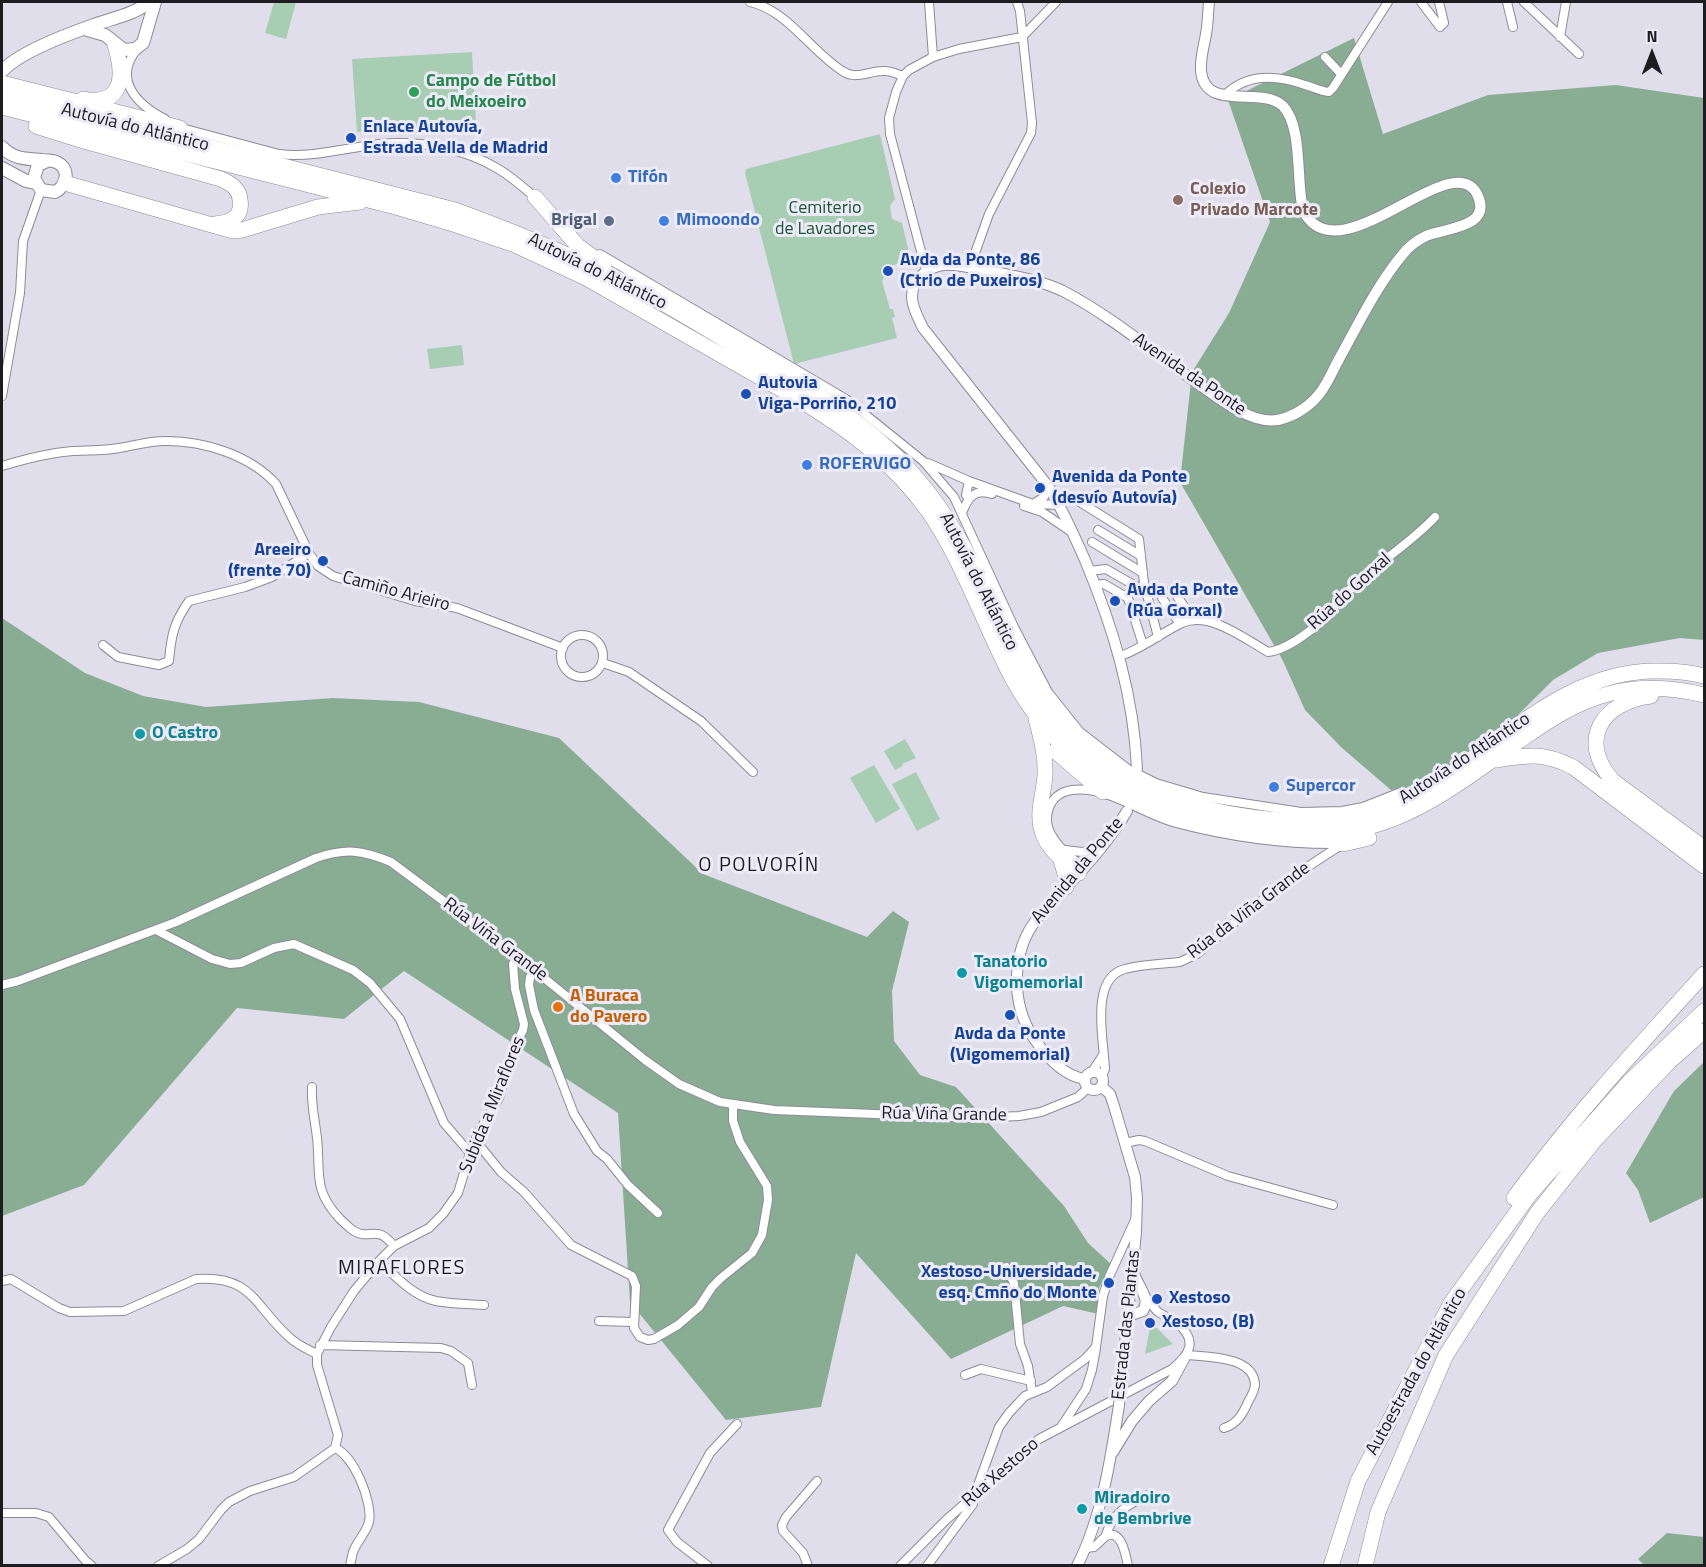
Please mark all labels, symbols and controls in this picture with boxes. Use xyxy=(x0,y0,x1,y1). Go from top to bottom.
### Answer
north arrow xyxy=(1622,24,1682,84)
text: N xyxy=(1646,24,1658,48)
place label: Campo de Fútbol do Meixoeiro xyxy=(426,71,556,113)
marker: Campo de Fútbol do Meixoeiro xyxy=(407,85,421,99)
street label: Autovía do Atlántico xyxy=(59,99,211,157)
place label: Enlace Autovía, Estrada Vella de Madrid xyxy=(363,117,548,160)
marker: Enlace Autovía, Estrada Vella de Madrid xyxy=(344,131,358,145)
place label: Tifón xyxy=(628,167,668,189)
marker: Tifón xyxy=(609,171,623,185)
place label: Colexio Privado Marcote xyxy=(1190,179,1318,222)
marker: Colexio Privado Marcote xyxy=(1171,193,1185,207)
park label: Cemiterio de Lavadores xyxy=(775,198,875,240)
place label: Brigal xyxy=(551,210,597,232)
place label: Mimoondo xyxy=(676,210,760,232)
marker: Brigal xyxy=(602,214,616,228)
marker: Mimoondo xyxy=(657,214,671,228)
street label: Autovía do Atlántico xyxy=(524,229,670,315)
place label: Avda da Ponte, 86 (Ctrio de Puxeiros) xyxy=(900,250,1042,292)
marker: Avda da Ponte, 86 (Ctrio de Puxeiros) xyxy=(881,264,895,278)
street label: Avenida da Ponte xyxy=(1128,329,1250,421)
place label: Autovia Viga-Porriño, 210 xyxy=(758,373,896,416)
marker: Autovia Viga-Porriño, 210 xyxy=(739,387,753,401)
place label: ROFERVIGO xyxy=(819,454,911,476)
marker: ROFERVIGO xyxy=(800,458,814,472)
place label: Avenida da Ponte (desvío Autovía) xyxy=(1052,467,1187,510)
marker: Avenida da Ponte (desvío Autovía) xyxy=(1033,481,1047,495)
street label: Autovía do Atlántico xyxy=(934,510,1022,654)
place label: Areeiro (frente 70) xyxy=(228,540,311,582)
street label: Rúa do Gorxal xyxy=(1304,549,1396,635)
marker: Areeiro (frente 70) xyxy=(316,554,330,568)
street label: Camiño Arieiro xyxy=(340,567,452,617)
place label: Avda da Ponte (Rúa Gorxal) xyxy=(1127,580,1238,622)
marker: Avda da Ponte (Rúa Gorxal) xyxy=(1108,594,1122,608)
street label: Autovía do Atlántico xyxy=(1396,709,1534,809)
place label: O Castro xyxy=(152,723,218,745)
marker: O Castro xyxy=(133,727,147,741)
place label: Supercor xyxy=(1286,776,1356,798)
marker: Supercor xyxy=(1267,780,1281,794)
street label: Avenida da Ponte xyxy=(1027,814,1129,928)
district label: O POLVORÍN xyxy=(698,854,820,878)
street label: Rúa da Viña Grande xyxy=(1184,858,1314,964)
street label: Rúa Viña Grande xyxy=(438,894,552,986)
place label: Tanatorio Vigomemorial xyxy=(974,952,1083,994)
marker: Tanatorio Vigomemorial xyxy=(955,966,969,980)
place label: A Buraca do Pavero xyxy=(570,986,647,1028)
marker: A Buraca do Pavero xyxy=(551,1000,565,1014)
marker: Avda da Ponte (Vigomemorial) xyxy=(1003,1008,1017,1022)
place label: Avda da Ponte (Vigomemorial) xyxy=(950,1024,1070,1066)
street label: Subida a Miraflores xyxy=(456,1033,530,1177)
street label: Rúa Viña Grande xyxy=(881,1103,1007,1127)
street label: Estrada das Plantas xyxy=(1108,1249,1146,1401)
district label: MIRAFLORES xyxy=(338,1257,466,1281)
place label: Xestoso-Universidade, esq. Cmño do Monte xyxy=(921,1262,1097,1304)
marker: Xestoso-Universidade, esq. Cmño do Monte xyxy=(1102,1276,1116,1290)
street label: Autoestrada do Atlántico xyxy=(1362,1285,1472,1459)
place label: Xestoso xyxy=(1169,1288,1231,1310)
marker: Xestoso xyxy=(1150,1292,1164,1306)
place label: Xestoso, (B) xyxy=(1162,1312,1254,1334)
marker: Xestoso, (B) xyxy=(1143,1316,1157,1330)
street label: Rúa Xestoso xyxy=(958,1434,1044,1512)
place label: Miradoiro de Bembrive xyxy=(1094,1488,1191,1530)
marker: Miradoiro de Bembrive xyxy=(1075,1502,1089,1516)

